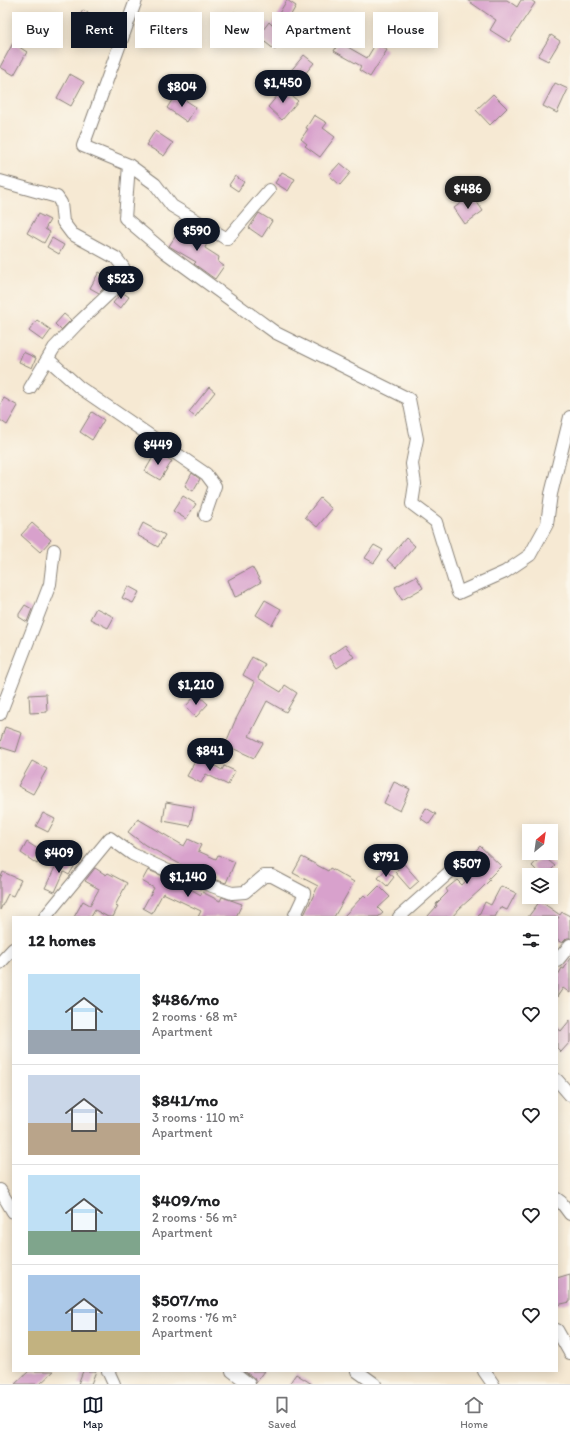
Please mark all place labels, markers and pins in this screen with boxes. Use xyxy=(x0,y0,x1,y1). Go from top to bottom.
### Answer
pin: $1,450 xyxy=(250,70,316,104)
pin: $804 xyxy=(158,74,206,108)
pin: $486 xyxy=(444,176,492,210)
pin: $590 xyxy=(173,218,221,252)
pin: $523 xyxy=(97,266,145,300)
pin: $449 xyxy=(134,432,182,466)
pin: $1,210 xyxy=(163,672,229,706)
pin: $841 xyxy=(186,738,234,772)
pin: $409 xyxy=(35,840,83,874)
pin: $791 xyxy=(362,844,410,878)
pin: $507 xyxy=(443,851,491,885)
pin: $1,140 xyxy=(155,864,221,898)

